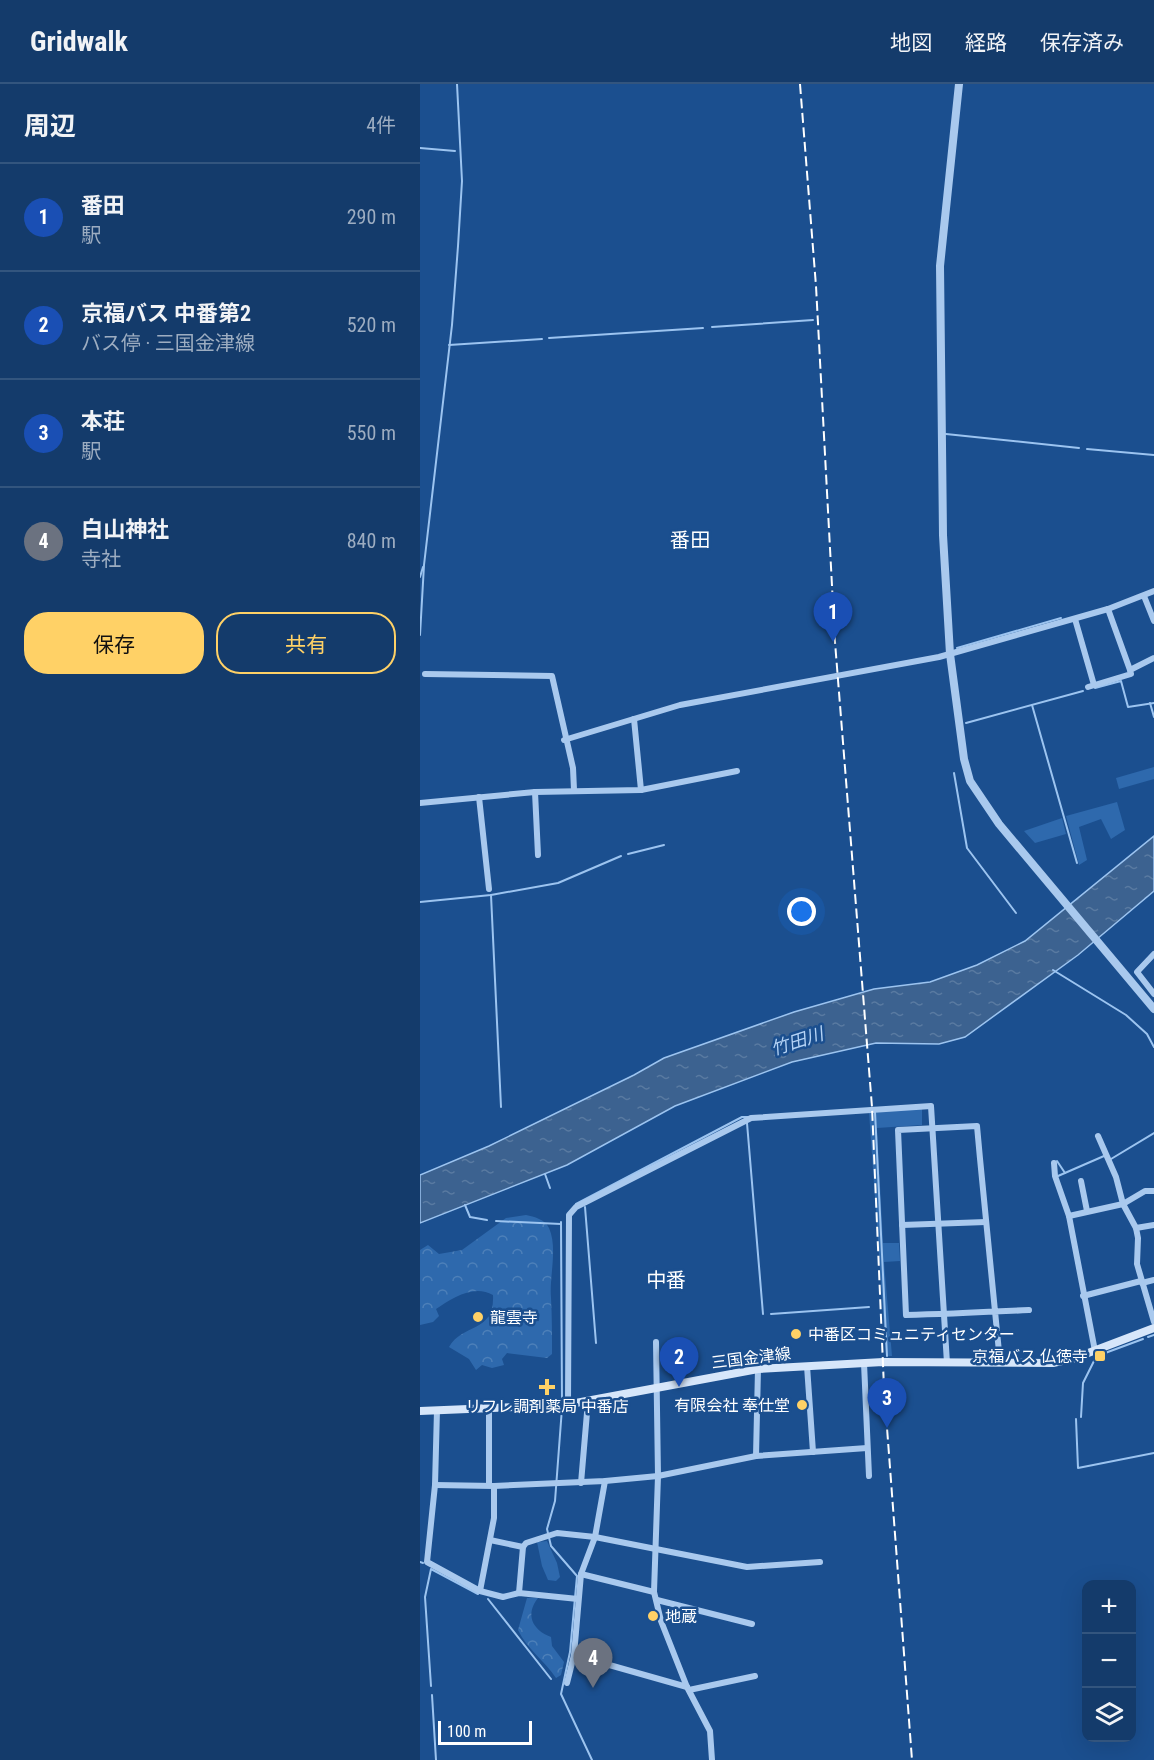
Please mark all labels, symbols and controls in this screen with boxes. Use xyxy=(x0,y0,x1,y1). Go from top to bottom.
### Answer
text: Gridwalk xyxy=(30,25,128,58)
text: 地図 xyxy=(890,31,932,55)
text: 経路 xyxy=(965,31,1007,55)
text: 保存済み xyxy=(1040,31,1124,55)
text: 周辺 xyxy=(24,111,76,141)
text: 4件 xyxy=(366,113,396,137)
text: 番田 xyxy=(81,193,125,218)
text: 1 xyxy=(38,205,49,229)
text: 290 m xyxy=(347,205,396,229)
text: 駅 xyxy=(81,223,101,247)
text: 京福バス 中番第2 xyxy=(81,301,251,326)
text: 2 xyxy=(38,313,49,337)
text: 520 m xyxy=(347,313,396,337)
text: バス停 · 三国金津線 xyxy=(81,331,255,355)
text: 本荘 xyxy=(81,409,125,434)
text: 3 xyxy=(38,421,49,445)
text: 550 m xyxy=(347,421,396,445)
text: 駅 xyxy=(81,439,101,463)
text: 白山神社 xyxy=(81,517,169,542)
district label: 番田 xyxy=(670,528,710,552)
text: 4 xyxy=(38,529,49,553)
text: 840 m xyxy=(347,529,396,553)
text: 寺社 xyxy=(81,547,121,571)
pin: 1 xyxy=(814,592,852,642)
button: 保存 xyxy=(24,612,204,674)
button: 共有 xyxy=(216,612,396,674)
your location xyxy=(787,897,816,926)
water label: 竹田川 xyxy=(768,1022,828,1059)
district label: 中番 xyxy=(646,1268,686,1292)
place label: 龍雲寺 xyxy=(490,1308,538,1327)
marker: 龍雲寺 xyxy=(471,1310,485,1324)
place label: 中番区コミュニティセンター xyxy=(808,1325,1015,1344)
marker: 中番区コミュニティセンター xyxy=(789,1327,803,1341)
pin: 2 xyxy=(660,1338,698,1387)
street label: 三国金津線 xyxy=(710,1344,792,1372)
place label: 京福バス 仏徳寺 xyxy=(972,1347,1088,1366)
marker: 京福バス 仏徳寺 xyxy=(1093,1349,1107,1363)
pin: 3 xyxy=(868,1378,906,1428)
marker: リフレ調剤薬局 中番店 xyxy=(540,1380,554,1394)
place label: 有限会社 奉仕堂 xyxy=(674,1396,790,1415)
place label: リフレ調剤薬局 中番店 xyxy=(465,1397,629,1416)
marker: 有限会社 奉仕堂 xyxy=(795,1398,809,1412)
map controls xyxy=(1082,1580,1136,1742)
button: + xyxy=(1082,1580,1136,1634)
place label: 地蔵 xyxy=(665,1607,697,1626)
marker: 地蔵 xyxy=(646,1609,660,1623)
button: − xyxy=(1082,1634,1136,1688)
pin: 4 xyxy=(574,1638,612,1688)
button: layers xyxy=(1082,1688,1136,1742)
scale bar xyxy=(438,1718,532,1746)
text: 100 m xyxy=(447,1722,486,1741)

